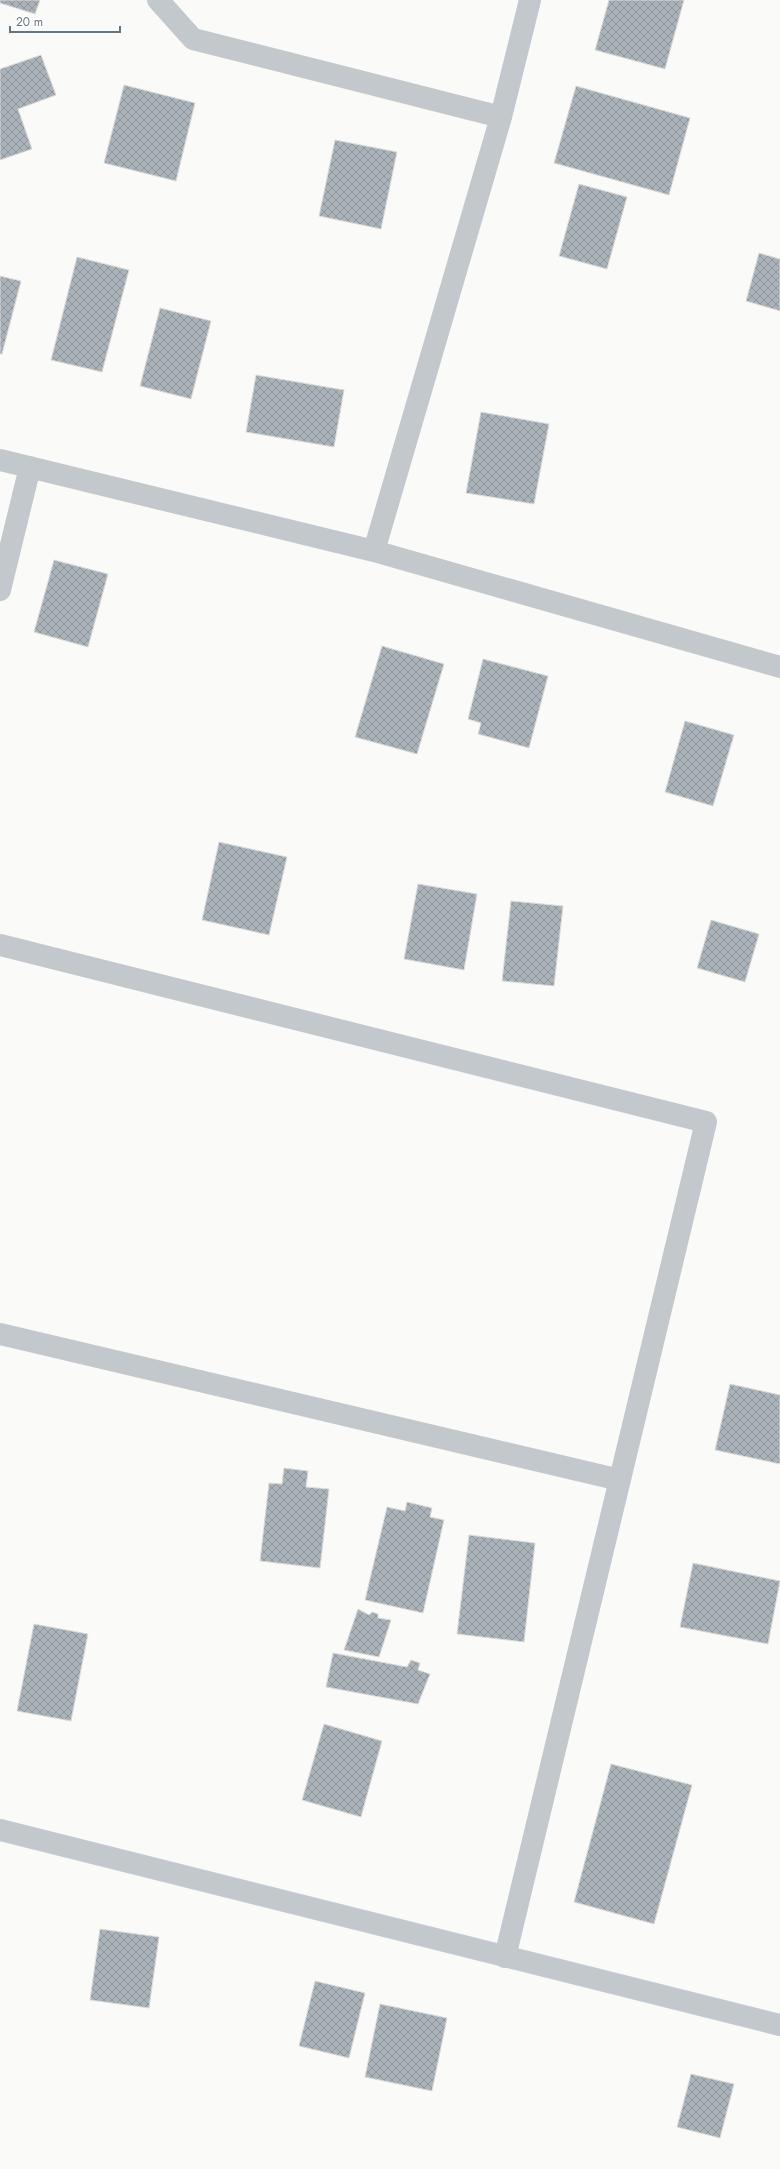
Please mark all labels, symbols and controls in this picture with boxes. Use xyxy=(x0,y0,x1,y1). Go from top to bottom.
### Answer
scale bar xyxy=(10,8,120,34)
text: 20 m xyxy=(16,13,43,31)

